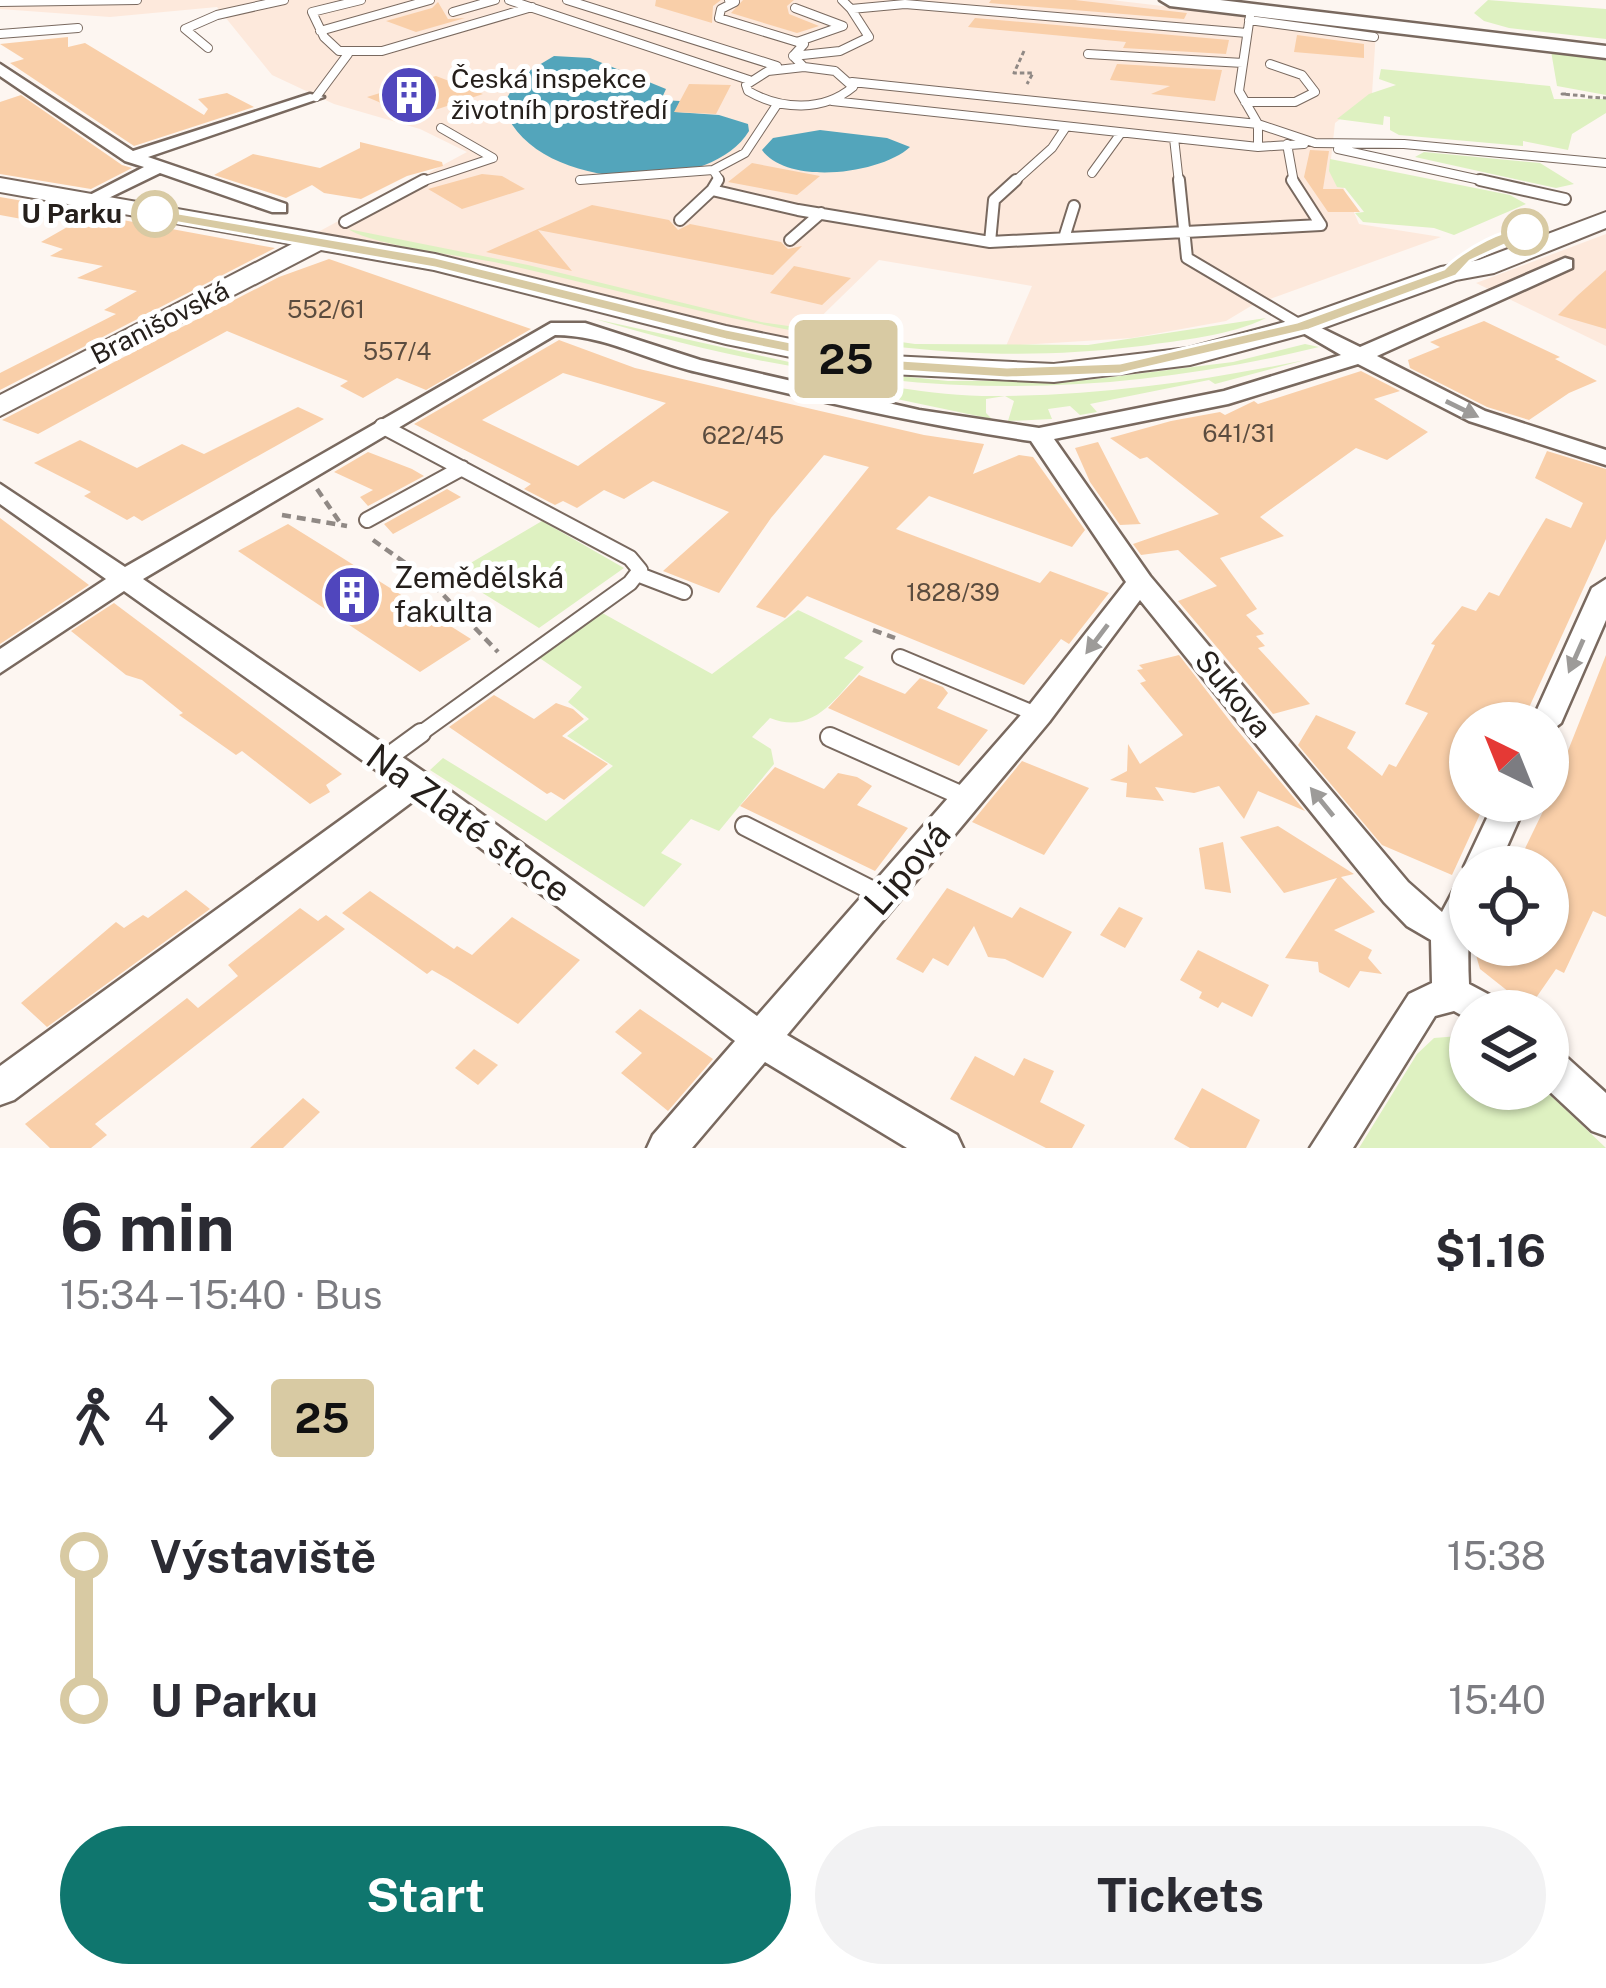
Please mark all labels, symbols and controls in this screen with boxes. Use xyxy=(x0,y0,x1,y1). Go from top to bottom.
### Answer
place label: Česká inspekce životníh prostředí xyxy=(451,62,668,125)
building icon: Česká inspekce životníh prostředí xyxy=(378,64,440,126)
marker: U Parku xyxy=(133,192,177,236)
place label: U Parku xyxy=(21,197,122,229)
unlabelled marker xyxy=(1503,210,1547,254)
street label: Branišovská xyxy=(85,274,234,371)
house number: 552/61 xyxy=(287,295,365,323)
line badge: 25 xyxy=(792,320,900,398)
text: 25 xyxy=(818,334,874,383)
house number: 557/4 xyxy=(363,337,431,365)
one-way arrow xyxy=(1445,398,1479,418)
house number: 641/31 xyxy=(1202,419,1276,447)
house number: 622/45 xyxy=(702,421,784,449)
place label: Zemědělská fakulta xyxy=(394,559,564,629)
building icon: Zemědělská fakulta xyxy=(321,564,383,626)
house number: 1828/39 xyxy=(906,578,1000,606)
one-way arrow xyxy=(1085,624,1110,655)
one-way arrow xyxy=(1565,639,1585,674)
street label: Sukova xyxy=(1188,642,1280,744)
north arrow xyxy=(1449,702,1569,822)
map controls xyxy=(1449,702,1569,1110)
street label: Na Zlaté stoce xyxy=(359,735,579,911)
one-way arrow xyxy=(1309,787,1335,817)
street label: Lipová xyxy=(855,813,959,923)
button: locate xyxy=(1449,846,1569,966)
button: layers xyxy=(1449,990,1569,1110)
text: 6 min xyxy=(60,1188,235,1266)
text: $1.16 xyxy=(1435,1224,1546,1277)
text: 15:34 – 15:40 · Bus xyxy=(60,1272,382,1318)
icon: walk xyxy=(60,1385,126,1451)
icon: forward xyxy=(187,1385,253,1451)
text: 25 xyxy=(295,1393,350,1442)
text: 4 xyxy=(144,1395,169,1441)
text: Výstaviště xyxy=(150,1530,376,1583)
text: 15:38 xyxy=(1447,1533,1546,1579)
text: U Parku xyxy=(150,1674,318,1727)
text: 15:40 xyxy=(1448,1677,1546,1723)
button: Start xyxy=(60,1826,791,1964)
button: Tickets xyxy=(815,1826,1546,1964)

